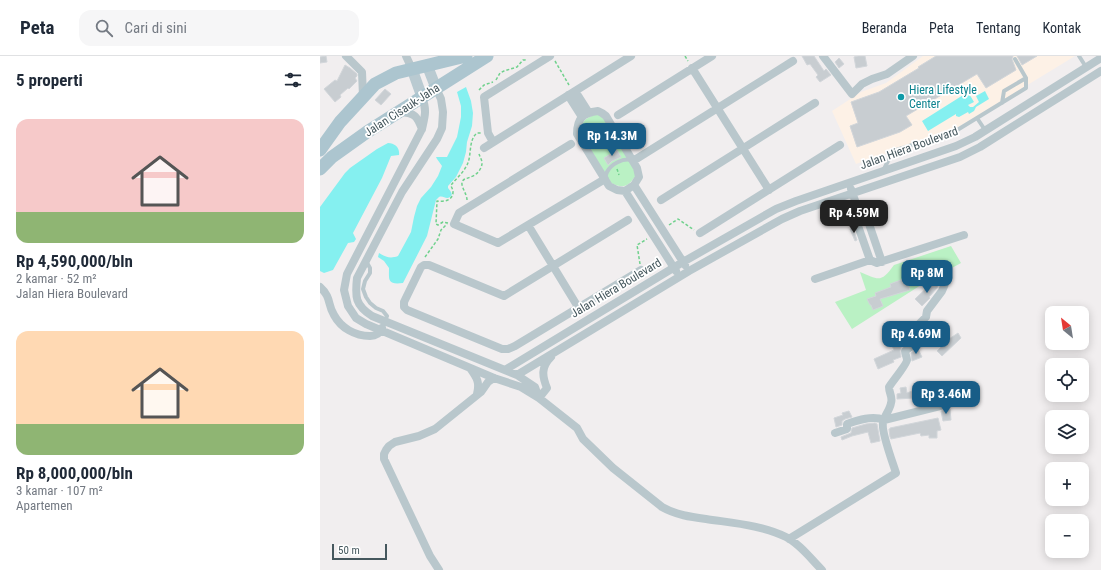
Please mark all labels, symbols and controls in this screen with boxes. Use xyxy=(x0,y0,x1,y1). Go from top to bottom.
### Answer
search box xyxy=(79,10,359,46)
text: Peta xyxy=(20,16,55,39)
icon: search xyxy=(93,17,115,39)
text: Cari di sini xyxy=(125,19,187,37)
text: Beranda xyxy=(862,20,907,36)
text: Peta xyxy=(929,20,954,36)
text: Tentang xyxy=(976,20,1021,36)
text: Kontak xyxy=(1043,20,1081,36)
icon: filters xyxy=(282,69,304,91)
text: 5 properti xyxy=(16,70,83,90)
street label: Jalan Cisauk-Jaha xyxy=(362,80,442,139)
place label: Hiera Lifestyle Center xyxy=(909,83,977,111)
marker: Hiera Lifestyle Center xyxy=(896,92,906,102)
pin: Rp 14.3M xyxy=(571,123,653,157)
street label: Jalan Hiera Boulevard xyxy=(858,124,960,172)
text: Rp 14.3M xyxy=(587,128,637,143)
icon: home xyxy=(124,145,196,217)
pin: Rp 4.59M xyxy=(813,200,895,234)
text: Rp 4.59M xyxy=(829,205,879,220)
text: Rp 4,590,000/bln xyxy=(16,251,133,271)
street label: Jalan Hiera Boulevard xyxy=(568,255,664,321)
pin: Rp 8M xyxy=(899,260,955,294)
text: Rp 8M xyxy=(910,265,944,280)
text: 2 kamar · 52 m² xyxy=(16,271,97,286)
text: Jalan Hiera Boulevard xyxy=(16,286,128,301)
north arrow xyxy=(1045,306,1089,350)
map controls xyxy=(1045,306,1089,558)
pin: Rp 4.69M xyxy=(875,321,957,355)
text: Rp 4.69M xyxy=(891,326,941,341)
icon: home xyxy=(124,357,196,429)
button: locate xyxy=(1045,358,1089,402)
pin: Rp 3.46M xyxy=(905,381,987,415)
text: Rp 3.46M xyxy=(921,386,971,401)
button: layers xyxy=(1045,410,1089,454)
button: + xyxy=(1045,462,1089,506)
text: Rp 8,000,000/bln xyxy=(16,463,133,483)
text: 3 kamar · 107 m² xyxy=(16,483,103,498)
text: Apartemen xyxy=(16,498,73,513)
button: − xyxy=(1045,514,1089,558)
scale bar xyxy=(332,542,387,561)
text: 50 m xyxy=(338,544,360,557)

